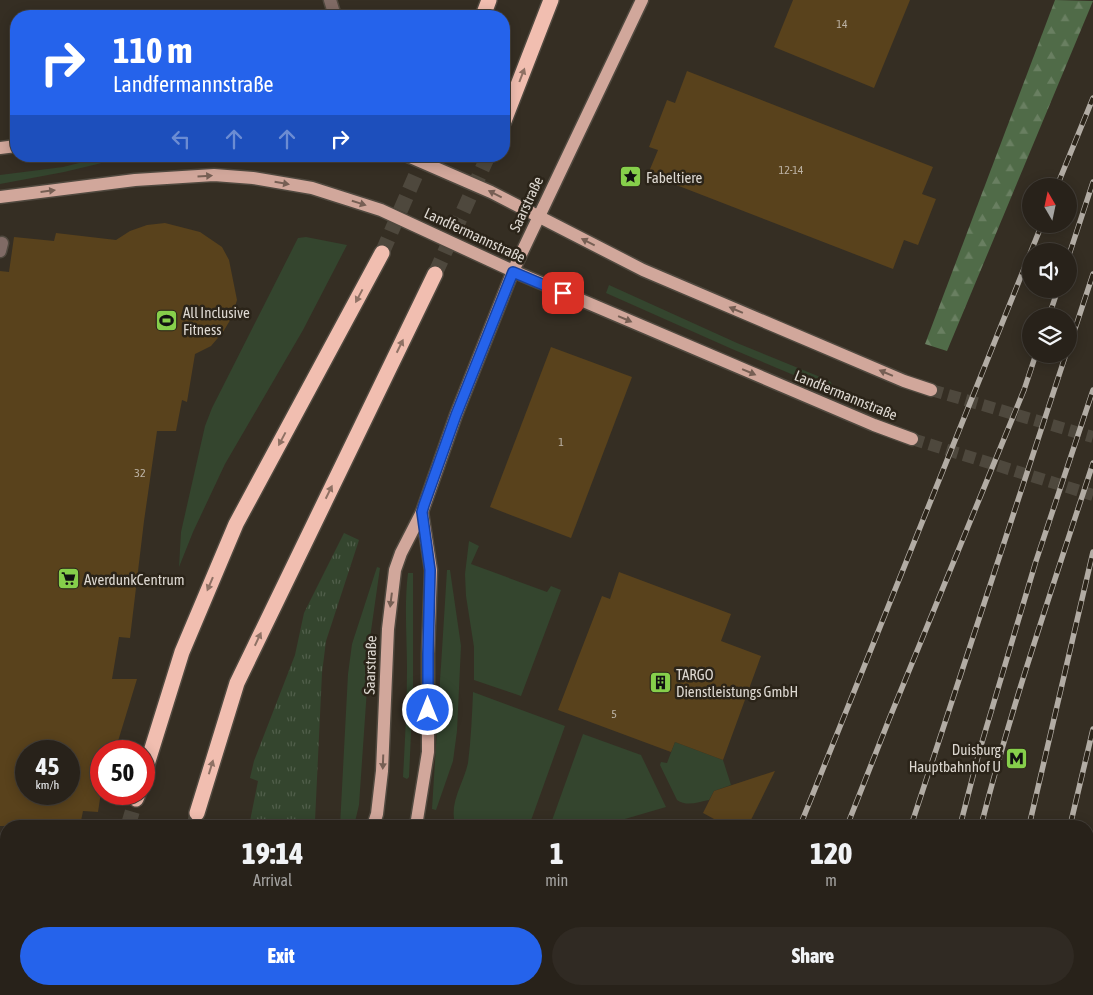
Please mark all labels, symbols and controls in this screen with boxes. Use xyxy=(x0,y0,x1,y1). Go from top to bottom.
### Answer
house number: 14 xyxy=(836,17,848,31)
icon: right xyxy=(30,30,95,95)
text: 110 m xyxy=(113,30,192,70)
one-way arrow xyxy=(519,68,526,83)
text: Landfermannstraße xyxy=(113,71,274,97)
icon: left xyxy=(167,125,195,153)
icon: ahead xyxy=(220,125,248,153)
icon: ahead xyxy=(273,125,301,153)
icon: right xyxy=(326,125,354,153)
house number: 12-14 xyxy=(779,163,804,177)
place icon: Fabeltiere xyxy=(618,165,642,189)
place label: Fabeltiere xyxy=(646,169,703,186)
one-way arrow xyxy=(197,171,213,179)
street label: Saarstraße xyxy=(506,173,546,234)
north arrow xyxy=(1022,178,1078,232)
map controls xyxy=(1022,178,1077,363)
one-way arrow xyxy=(275,179,291,187)
one-way arrow xyxy=(41,187,57,195)
one-way arrow xyxy=(488,190,502,198)
one-way arrow xyxy=(351,199,366,207)
street label: Landfermannstraße xyxy=(422,204,528,266)
one-way arrow xyxy=(581,238,596,246)
button: sound xyxy=(1022,243,1077,298)
pin xyxy=(542,272,584,314)
icon: arrive xyxy=(549,279,577,307)
one-way arrow xyxy=(355,288,363,303)
place label: All Inclusive Fitness xyxy=(183,304,250,338)
one-way arrow xyxy=(729,305,743,313)
button: layers xyxy=(1022,308,1077,363)
sports icon: All Inclusive Fitness xyxy=(155,309,179,333)
one-way arrow xyxy=(618,316,632,324)
one-way arrow xyxy=(396,339,404,353)
street label: Landfermannstraße xyxy=(792,367,900,423)
one-way arrow xyxy=(742,369,756,377)
one-way arrow xyxy=(879,369,893,377)
one-way arrow xyxy=(278,431,286,446)
house number: 1 xyxy=(558,435,564,449)
house number: 32 xyxy=(134,466,146,480)
one-way arrow xyxy=(325,485,333,499)
supermarket icon: AverdunkCentrum xyxy=(56,567,80,591)
place label: AverdunkCentrum xyxy=(84,571,184,588)
one-way arrow xyxy=(206,577,214,592)
one-way arrow xyxy=(387,593,395,609)
one-way arrow xyxy=(254,632,262,646)
street label: Saarstraße xyxy=(360,635,380,695)
place label: TARGO Dienstleistungs GmbH xyxy=(676,666,798,700)
building icon: TARGO Dienstleistungs GmbH xyxy=(648,671,672,695)
position arrow xyxy=(401,683,453,735)
house number: 5 xyxy=(611,707,617,721)
speed limit sign: 50 xyxy=(90,740,155,805)
place label: Duisburg Hauptbahnhof U xyxy=(909,741,1002,775)
metro station icon: Duisburg Hauptbahnhof U xyxy=(1005,746,1029,770)
text: 45 xyxy=(36,752,59,780)
one-way arrow xyxy=(378,755,386,771)
one-way arrow xyxy=(208,759,216,774)
text: km/h xyxy=(36,778,59,792)
text: 19:14 xyxy=(242,836,303,870)
text: 1 xyxy=(550,836,564,870)
text: 120 xyxy=(810,836,852,870)
text: Arrival xyxy=(253,871,292,889)
text: min xyxy=(545,871,568,889)
text: m xyxy=(825,871,837,889)
button: Exit xyxy=(20,927,542,985)
button: Share xyxy=(552,927,1074,985)

